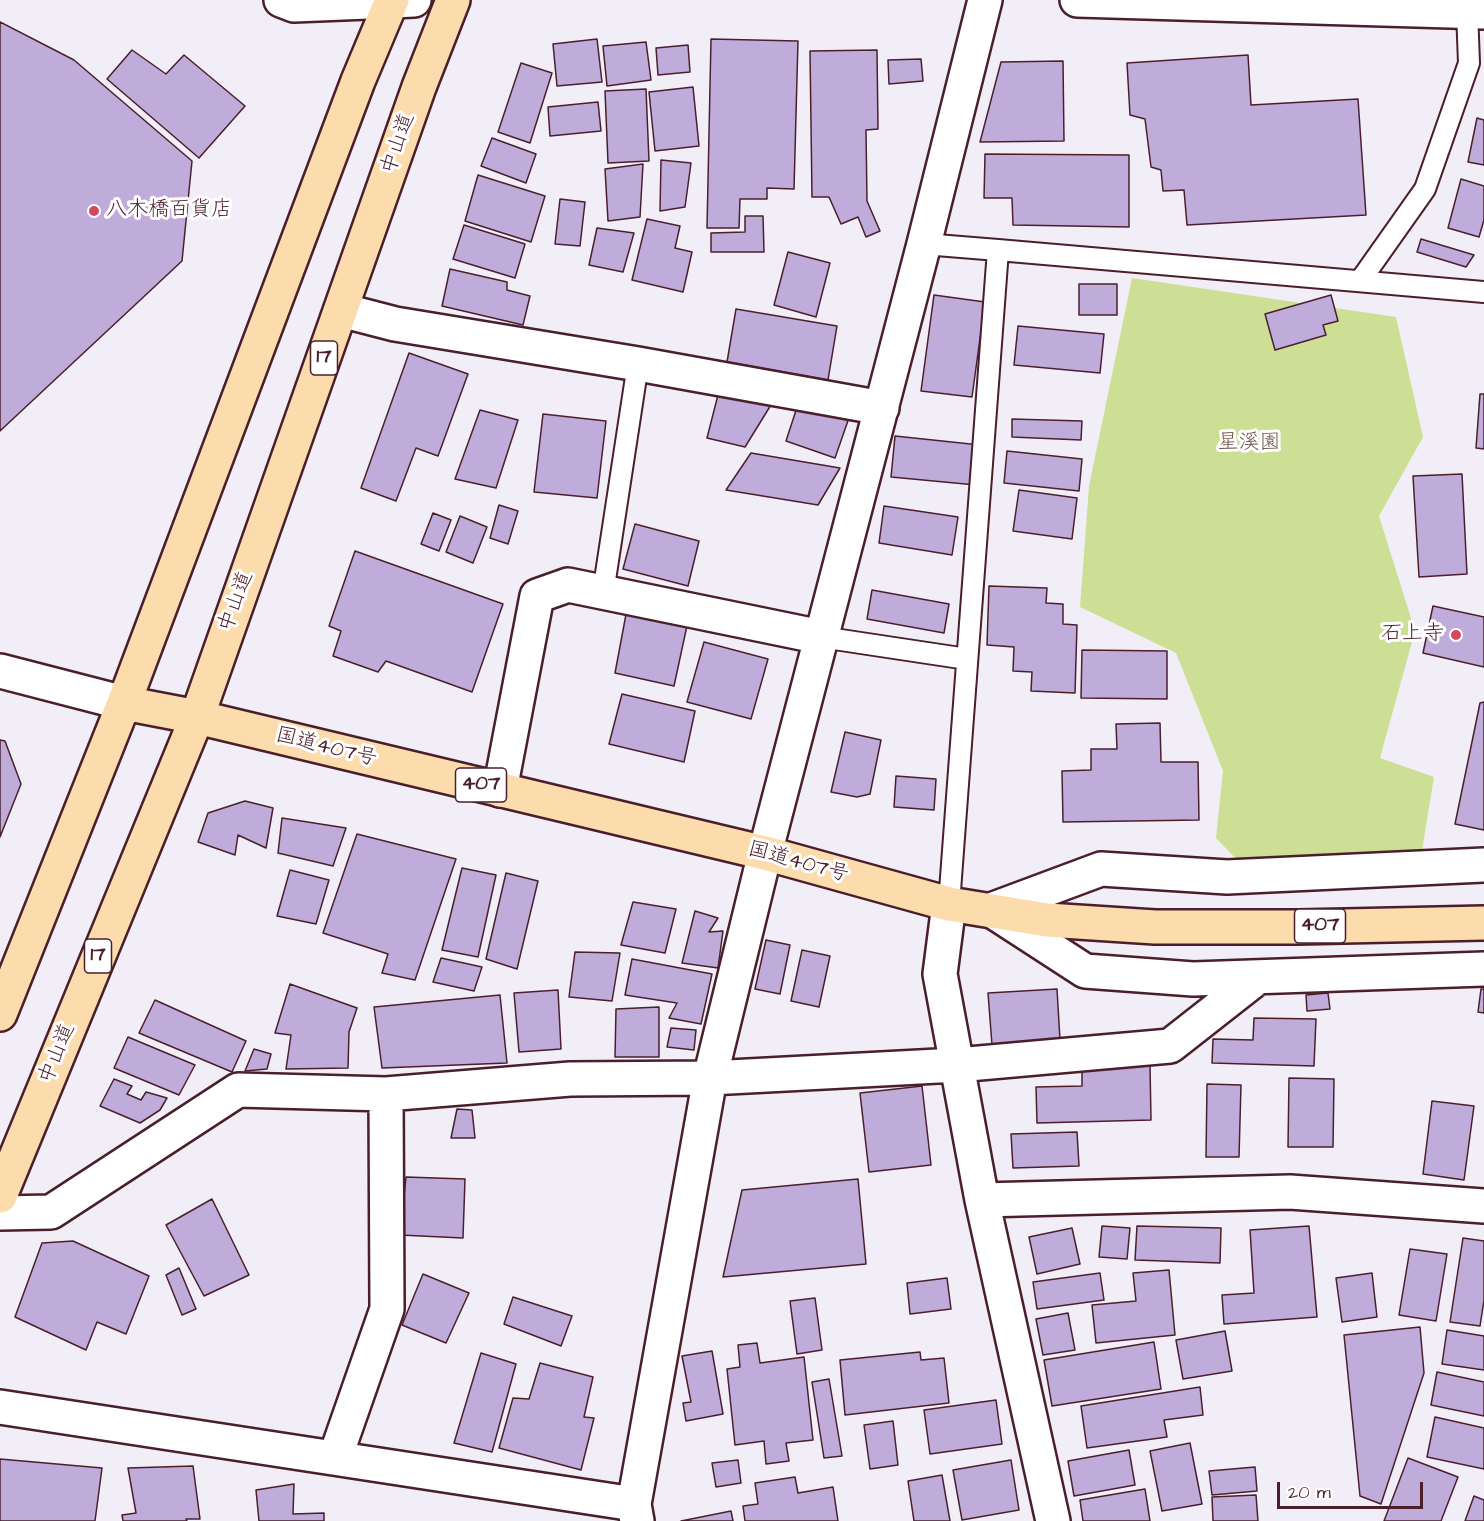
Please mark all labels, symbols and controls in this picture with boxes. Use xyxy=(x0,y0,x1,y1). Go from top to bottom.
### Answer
street label: 中山道 xyxy=(377,110,421,178)
place label: 八木橋百貨店 xyxy=(106,198,232,224)
marker: 八木橋百貨店 xyxy=(87,204,101,218)
road number: 17 xyxy=(310,341,338,375)
park label: 星溪園 xyxy=(1218,431,1280,457)
street label: 中山道 xyxy=(214,568,260,636)
place label: 石上寺 xyxy=(1381,622,1444,648)
marker: 石上寺 xyxy=(1449,628,1463,642)
street label: 国道407号 xyxy=(273,723,379,773)
road number: 407 xyxy=(456,768,506,802)
street label: 国道407号 xyxy=(745,837,851,889)
road number: 407 xyxy=(1294,909,1346,943)
road number: 17 xyxy=(84,939,112,973)
street label: 中山道 xyxy=(35,1020,81,1088)
scale bar xyxy=(1280,1470,1426,1508)
text: 20 m xyxy=(1288,1480,1331,1505)

